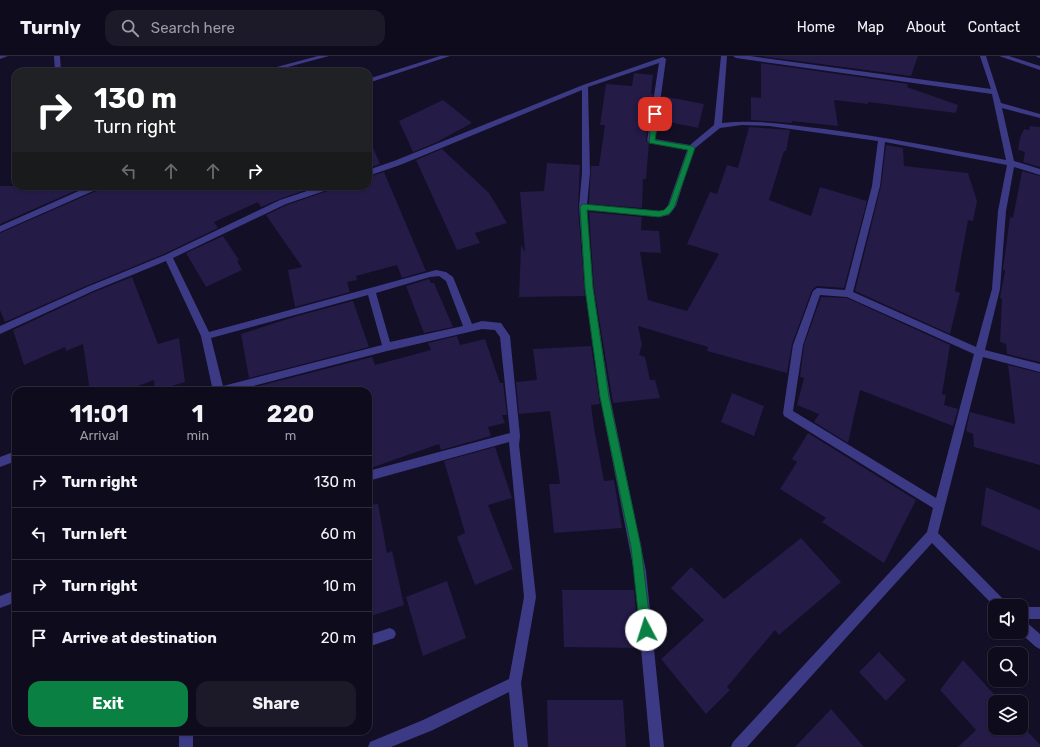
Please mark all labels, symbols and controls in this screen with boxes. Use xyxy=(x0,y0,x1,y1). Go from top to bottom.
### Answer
search box xyxy=(105,10,385,46)
text: Turnly xyxy=(20,16,81,39)
icon: search xyxy=(119,17,141,39)
text: Search here xyxy=(151,19,235,37)
text: Home xyxy=(797,19,835,36)
text: Map xyxy=(857,19,884,36)
text: About xyxy=(906,19,946,36)
text: Contact xyxy=(968,19,1020,36)
text: 130 m xyxy=(94,82,177,115)
icon: right xyxy=(28,84,80,136)
pin xyxy=(638,97,672,131)
icon: arrive xyxy=(644,103,666,125)
text: Turn right xyxy=(94,116,176,138)
icon: left xyxy=(118,160,140,182)
icon: ahead xyxy=(160,160,182,182)
icon: ahead xyxy=(202,160,224,182)
icon: right xyxy=(244,160,266,182)
text: 11:01 xyxy=(70,400,129,428)
text: 1 xyxy=(192,400,204,428)
text: 220 xyxy=(267,400,314,428)
text: Arrival xyxy=(80,428,119,443)
text: min xyxy=(187,428,209,443)
text: m xyxy=(285,428,296,443)
icon: right xyxy=(28,471,50,493)
text: Turn right xyxy=(62,473,137,491)
text: 130 m xyxy=(314,473,356,491)
icon: left xyxy=(28,523,50,545)
text: Turn left xyxy=(62,525,127,543)
text: 60 m xyxy=(320,525,356,543)
icon: right xyxy=(28,575,50,597)
text: Turn right xyxy=(62,577,137,595)
text: 10 m xyxy=(323,577,356,595)
map controls xyxy=(988,599,1028,735)
button: sound xyxy=(988,599,1028,639)
position arrow xyxy=(625,609,667,651)
icon: arrive xyxy=(28,627,50,649)
text: Arrive at destination xyxy=(62,629,217,647)
text: 20 m xyxy=(321,629,356,647)
button: search xyxy=(988,647,1028,687)
button: Exit xyxy=(28,681,188,727)
button: Share xyxy=(196,681,356,727)
button: layers xyxy=(988,695,1028,735)

